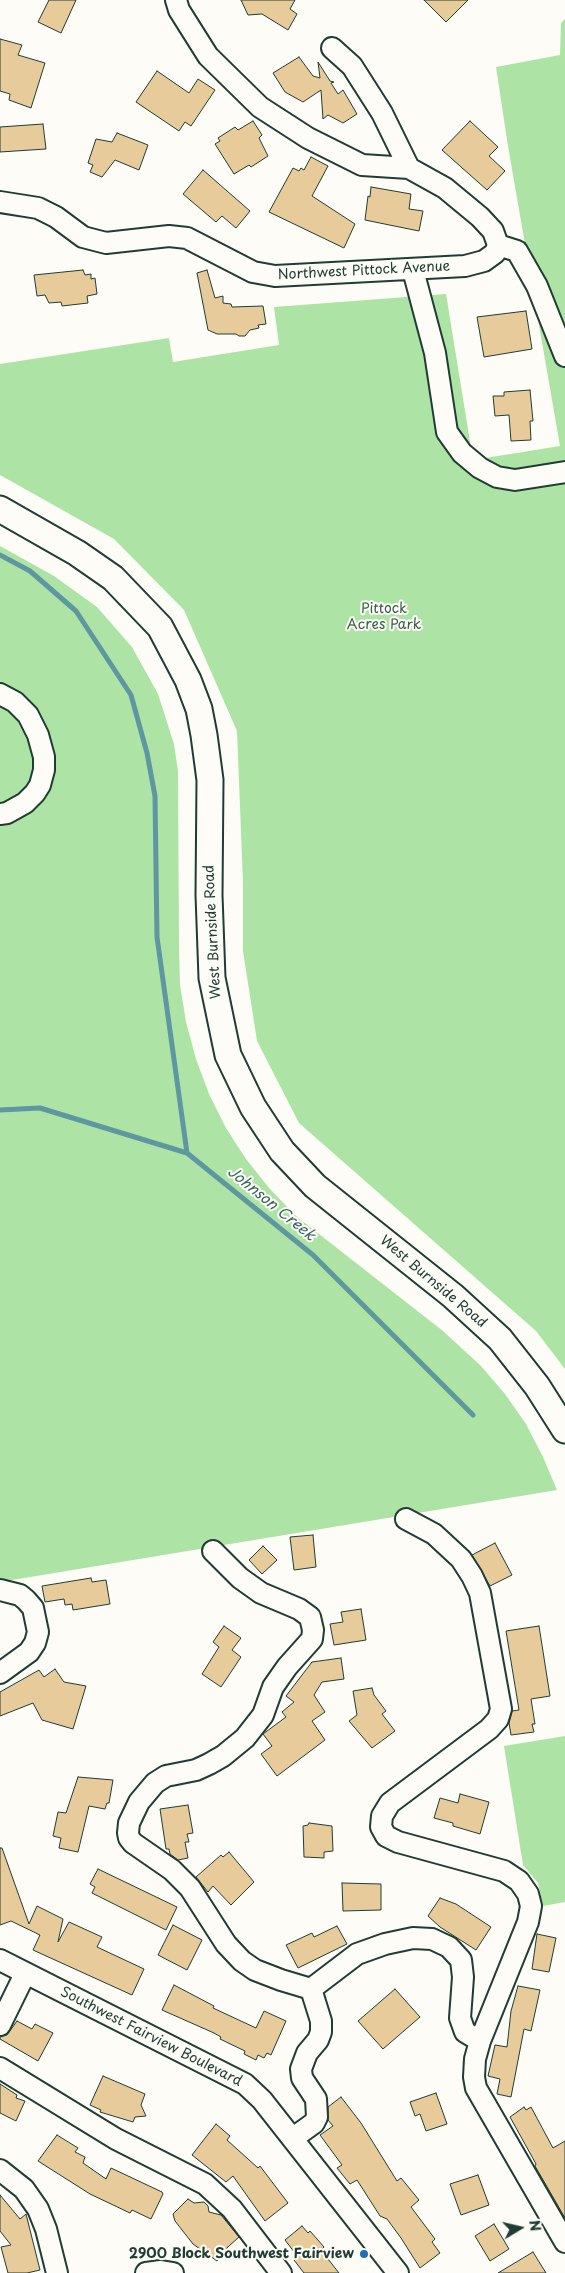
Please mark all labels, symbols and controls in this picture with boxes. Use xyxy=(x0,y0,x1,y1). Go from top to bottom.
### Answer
street label: Northwest Pittock Avenue xyxy=(277,258,451,284)
park label: Pittock Acres Park xyxy=(347,601,421,634)
street label: West Burnside Road xyxy=(201,864,225,1000)
water label: Johnson Creek xyxy=(223,1163,319,1245)
street label: West Burnside Road xyxy=(376,1232,490,1332)
street label: Southwest Fairview Boulevard xyxy=(57,1984,245,2090)
north arrow xyxy=(495,2203,545,2253)
text: N xyxy=(524,2218,547,2233)
place label: 2900 Block Southwest Fairview xyxy=(129,2246,354,2262)
marker: 2900 Block Southwest Fairview xyxy=(358,2248,370,2260)

